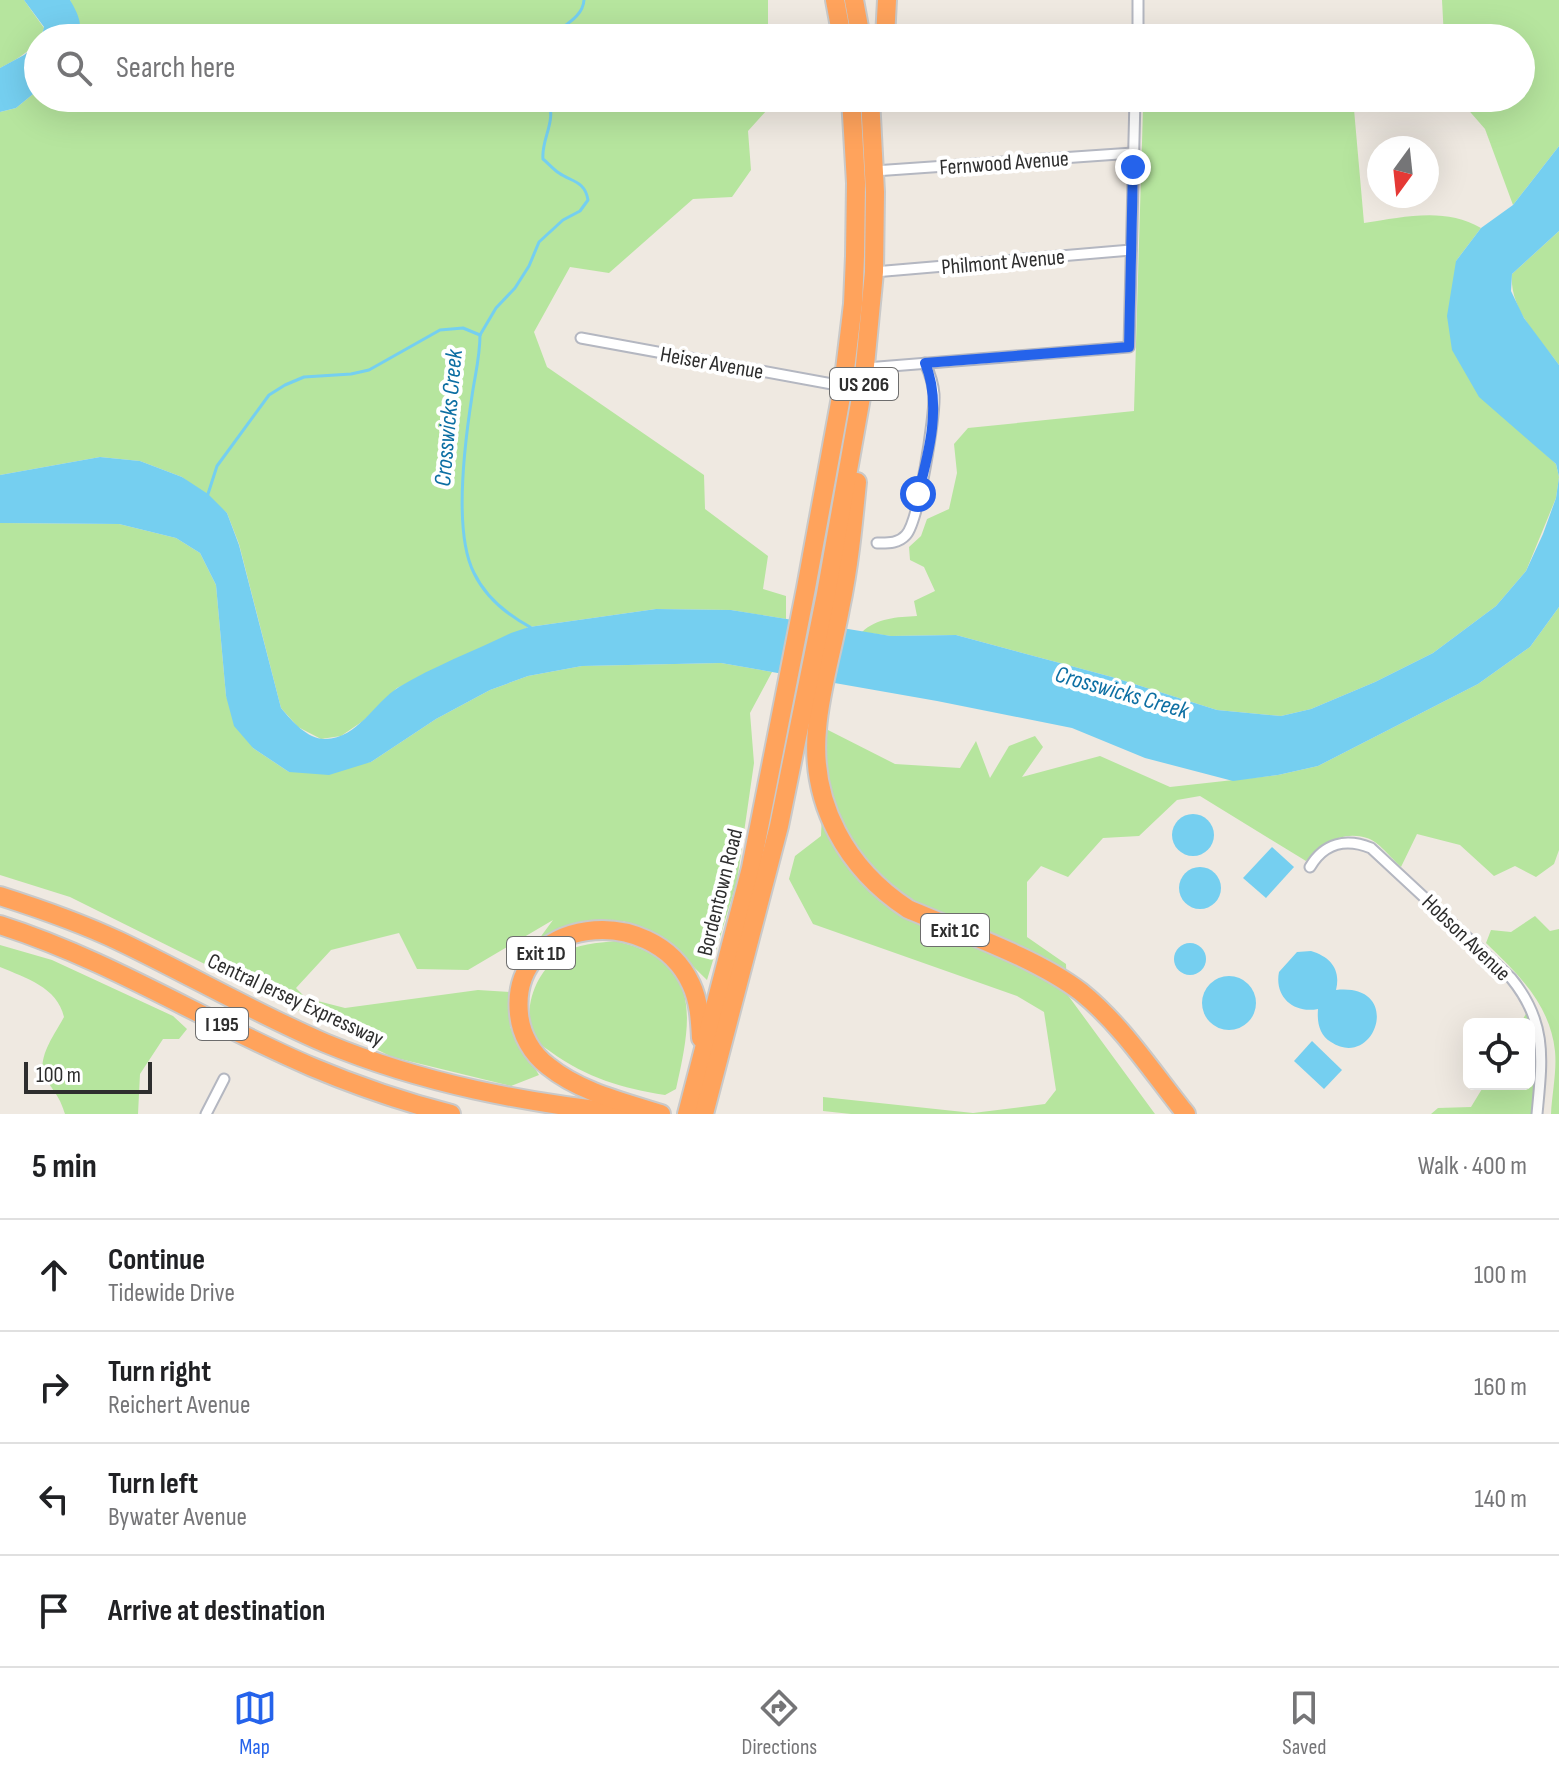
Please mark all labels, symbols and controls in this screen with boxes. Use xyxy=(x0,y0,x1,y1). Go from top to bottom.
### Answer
search box xyxy=(24,24,1535,112)
icon: search xyxy=(52,46,96,90)
text: Search here xyxy=(116,50,235,86)
north arrow xyxy=(1367,136,1439,208)
street label: Fernwood Avenue xyxy=(939,146,1070,181)
route end xyxy=(1115,149,1151,185)
street label: Philmont Avenue xyxy=(940,244,1066,281)
street label: Heiser Avenue xyxy=(658,341,766,386)
water label: Crosswicks Creek xyxy=(428,347,469,488)
road number: US 206 xyxy=(830,368,898,400)
route start xyxy=(900,476,936,512)
water label: Crosswicks Creek xyxy=(1052,660,1193,726)
street label: Bordentown Road xyxy=(692,826,749,959)
street label: Hobson Avenue xyxy=(1416,889,1516,987)
road number: Exit 1C xyxy=(921,914,989,946)
road number: Exit 1D xyxy=(507,937,575,969)
street label: Central Jersey Expressway xyxy=(203,948,388,1053)
road number: I 195 xyxy=(196,1008,248,1040)
map controls xyxy=(1463,1018,1535,1090)
button: locate xyxy=(1463,1018,1535,1090)
scale bar xyxy=(24,1058,152,1094)
text: 100 m xyxy=(36,1062,81,1089)
text: 5 min xyxy=(32,1146,97,1187)
text: Walk · 400 m xyxy=(1418,1151,1527,1182)
text: Continue xyxy=(108,1242,205,1278)
icon: ahead xyxy=(32,1253,76,1297)
text: 100 m xyxy=(1474,1260,1527,1291)
text: Tidewide Drive xyxy=(108,1278,235,1309)
text: Turn right xyxy=(108,1354,211,1390)
icon: right xyxy=(32,1365,76,1409)
text: 160 m xyxy=(1474,1372,1527,1403)
text: Reichert Avenue xyxy=(108,1390,250,1421)
text: Turn left xyxy=(108,1466,198,1502)
icon: left xyxy=(32,1477,76,1521)
text: 140 m xyxy=(1475,1484,1527,1515)
text: Bywater Avenue xyxy=(108,1502,247,1533)
icon: arrive xyxy=(32,1589,76,1633)
text: Arrive at destination xyxy=(108,1593,325,1629)
tab: Map xyxy=(233,1686,277,1761)
tab: Directions xyxy=(742,1686,817,1761)
tab: Saved xyxy=(1282,1686,1326,1761)

